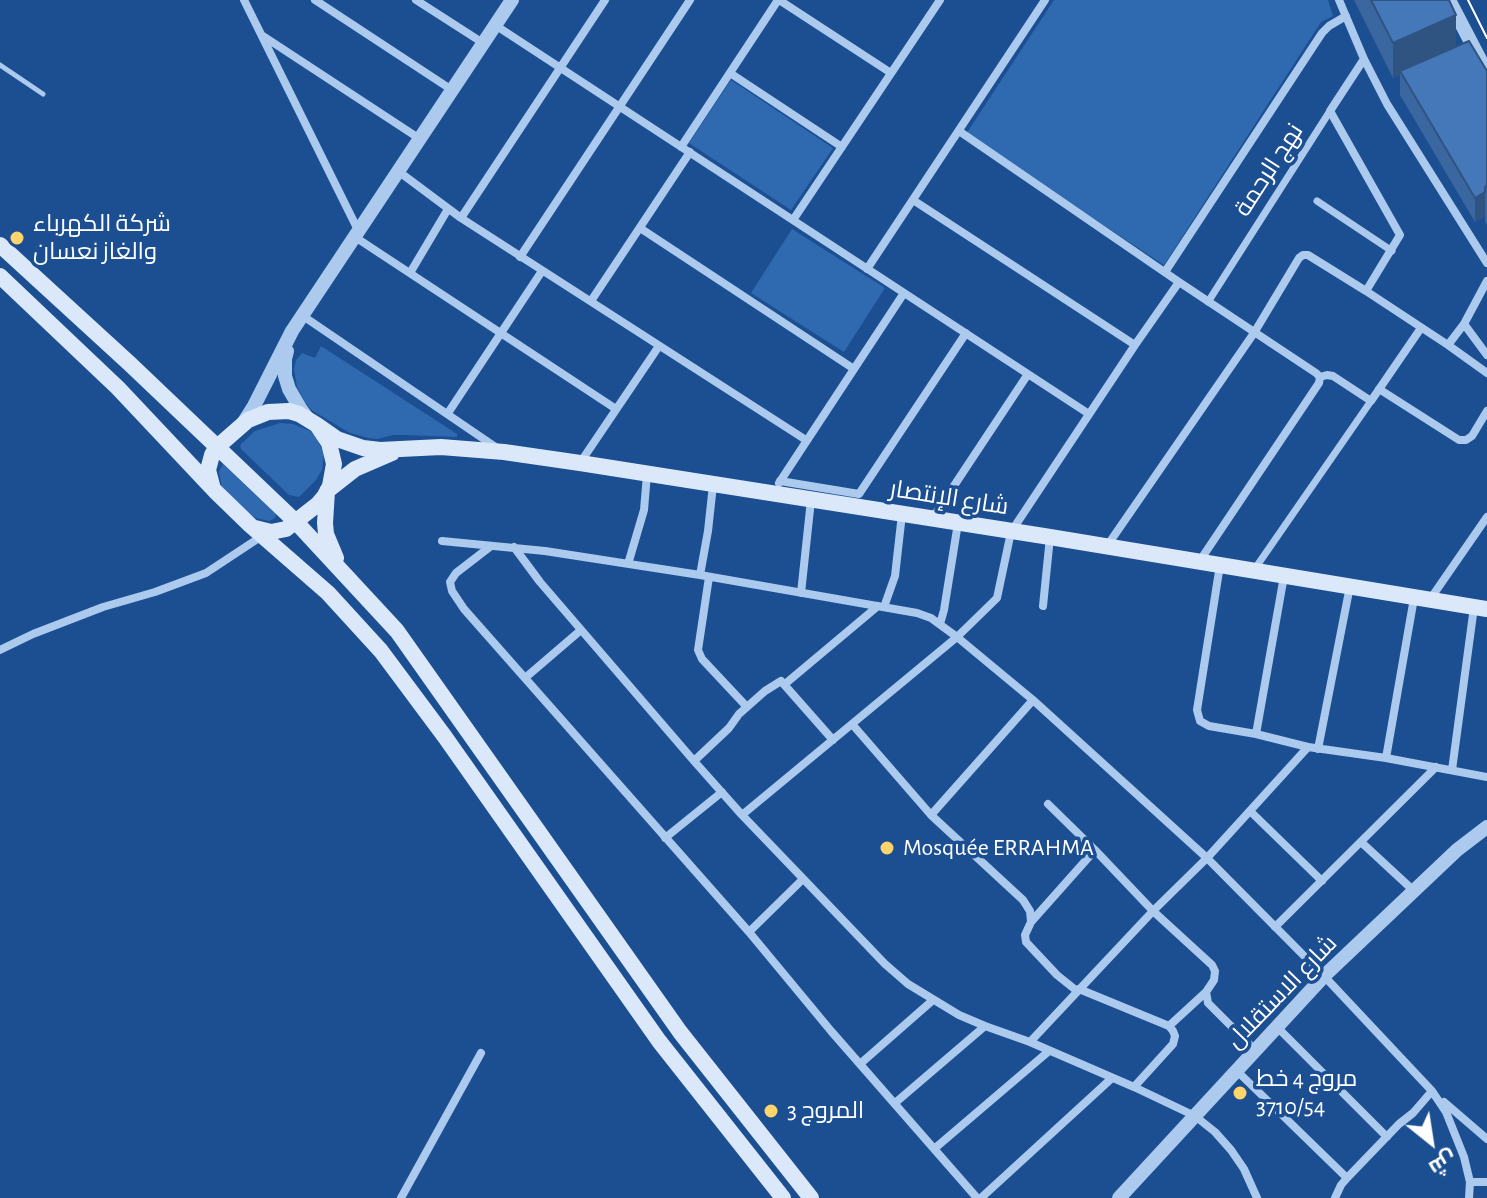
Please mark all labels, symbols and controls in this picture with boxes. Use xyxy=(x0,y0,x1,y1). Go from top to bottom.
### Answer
street label: نهج الرحمة xyxy=(1228,118,1310,222)
place label: شركة الكهرباء والغاز نعسان xyxy=(33,210,171,266)
marker: شركة الكهرباء والغاز نعسان xyxy=(8,229,26,247)
street label: شارع الإنتصار xyxy=(888,474,1010,522)
place label: Mosquée ERRAHMA xyxy=(903,834,1094,862)
marker: Mosquée ERRAHMA xyxy=(878,839,896,857)
street label: شارع الاستقلال xyxy=(1221,929,1343,1055)
place label: مروج 4 خط 3710/54 xyxy=(1256,1065,1358,1121)
marker: مروج 4 خط 3710/54 xyxy=(1231,1084,1249,1102)
place label: المروج 3 xyxy=(787,1097,864,1125)
marker: المروج 3 xyxy=(762,1102,780,1120)
north arrow xyxy=(1391,1102,1471,1182)
text: ش xyxy=(1425,1146,1461,1179)

